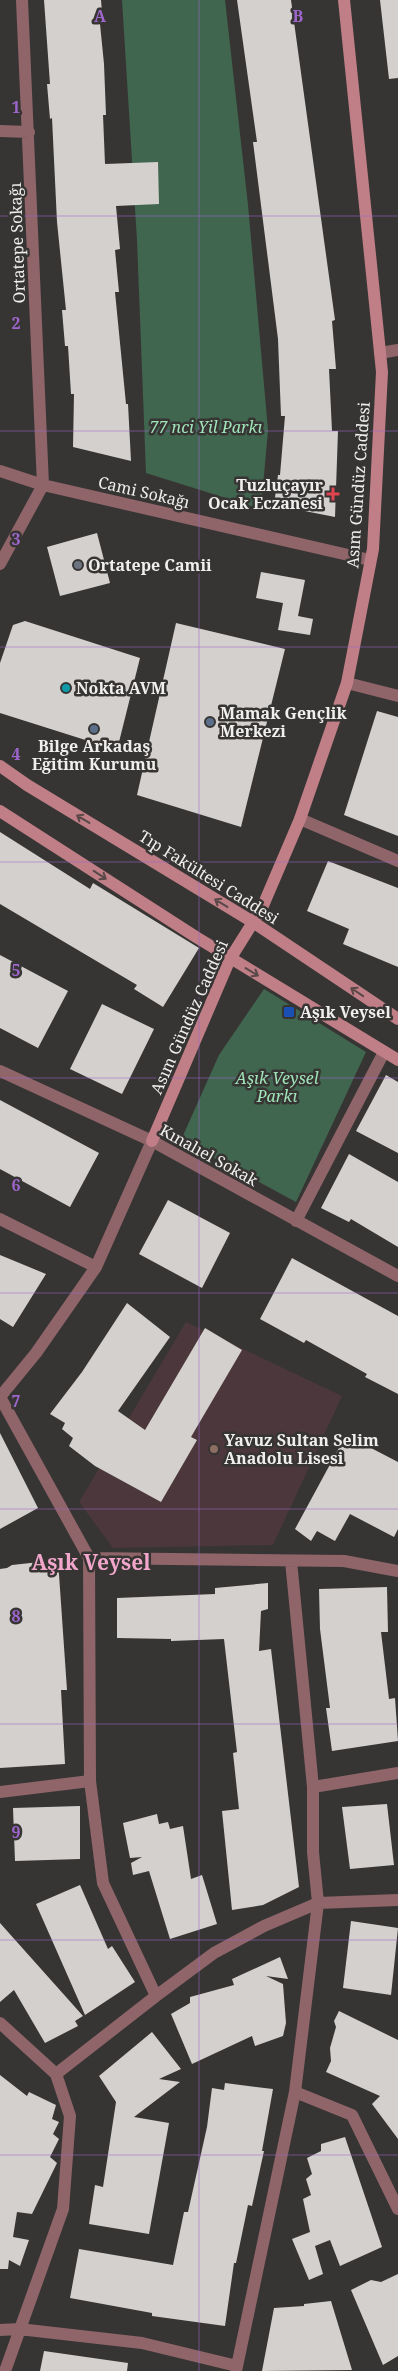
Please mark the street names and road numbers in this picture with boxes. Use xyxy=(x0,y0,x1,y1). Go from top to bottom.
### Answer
street label: Ortatepe Sokağı xyxy=(4,182,30,304)
street label: Asım Gündüz Caddesi xyxy=(341,401,375,569)
street label: Cami Sokağı xyxy=(96,471,192,513)
street label: Tıp Fakültesi Caddesi xyxy=(135,825,283,929)
street label: Asım Gündüz Caddesi xyxy=(145,936,233,1098)
street label: Kınalıel Sokak xyxy=(156,1119,263,1191)

